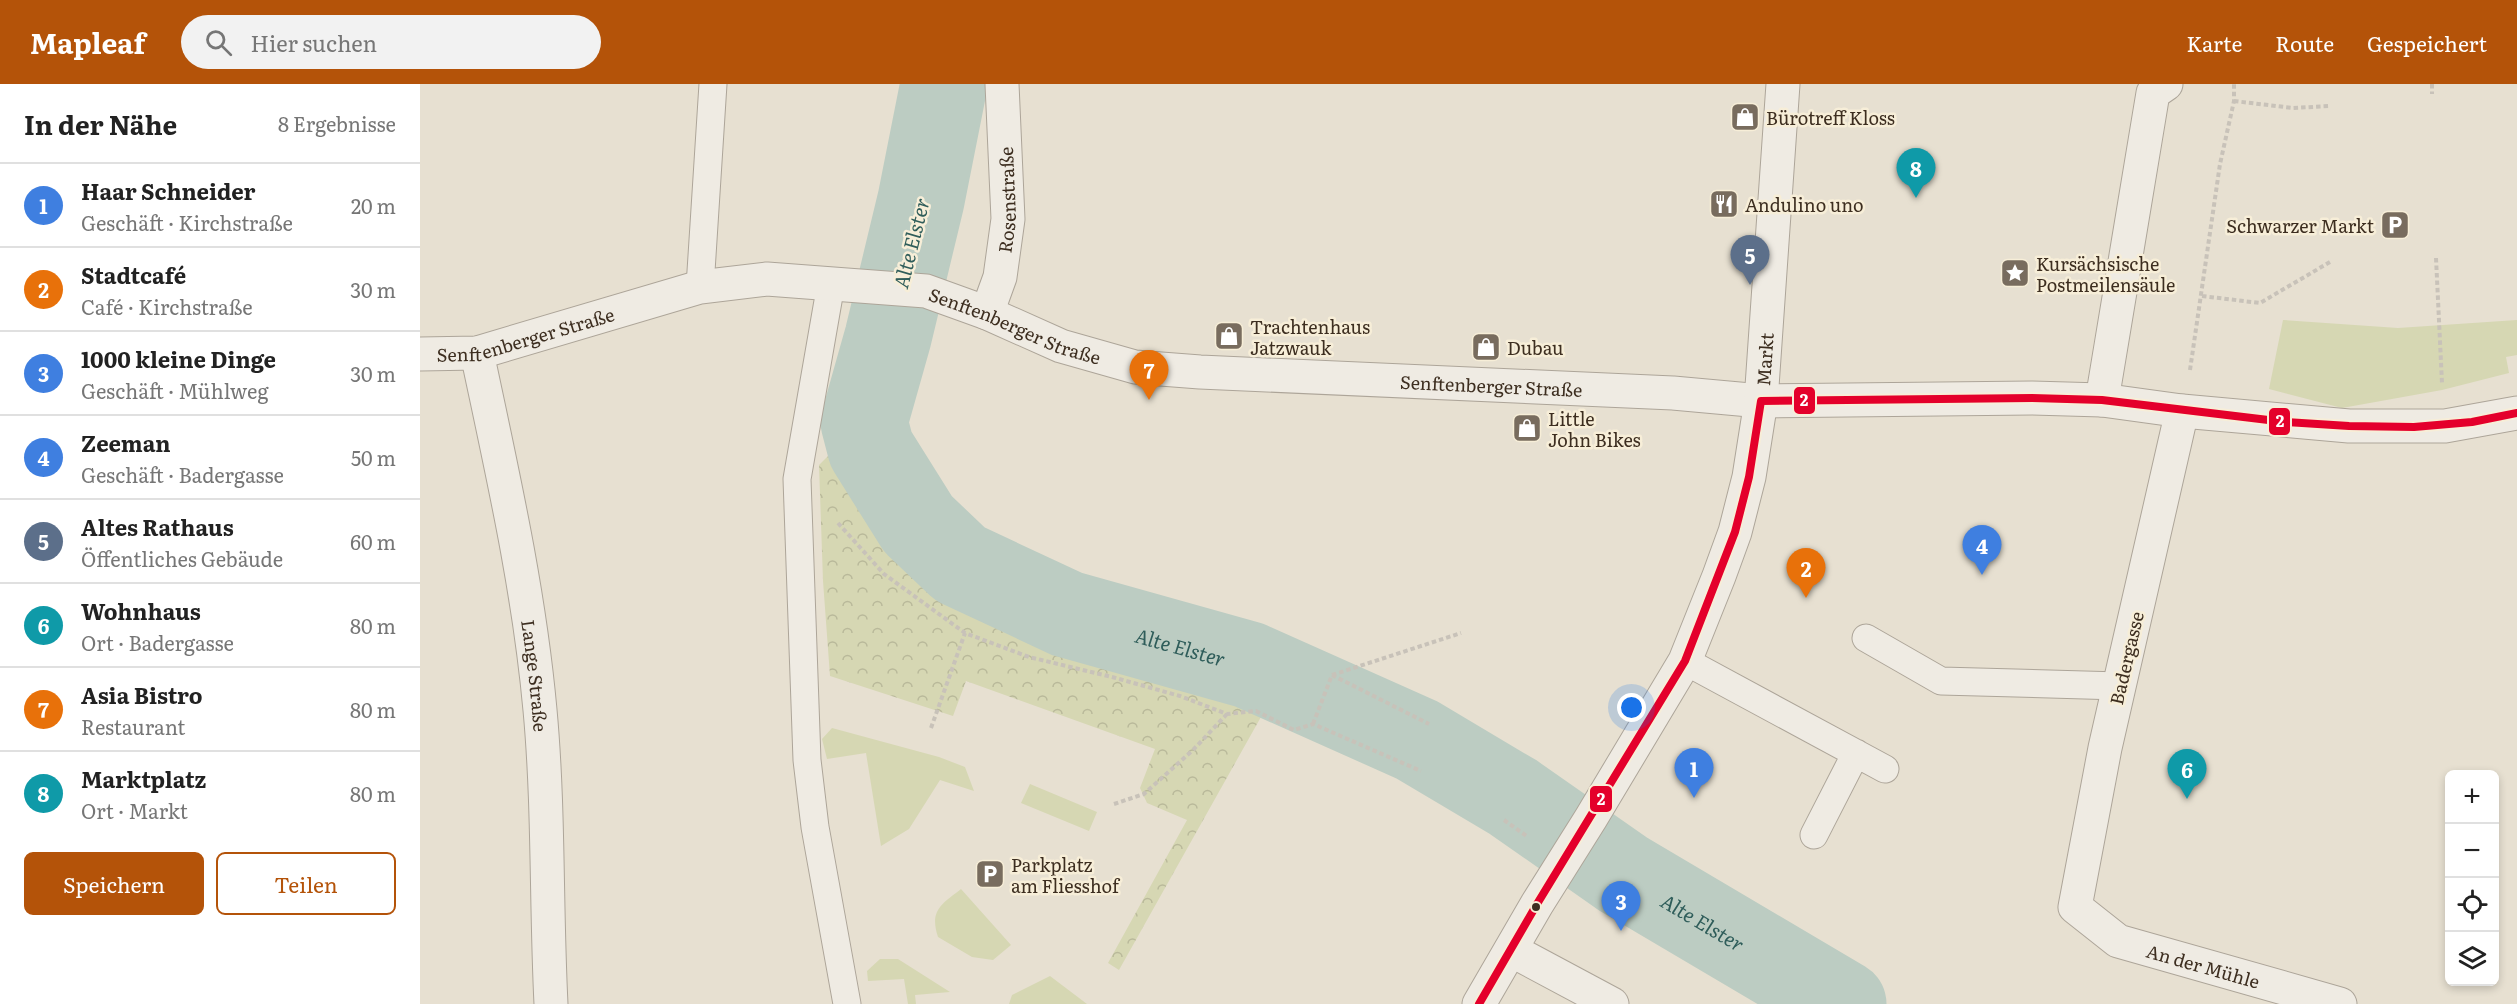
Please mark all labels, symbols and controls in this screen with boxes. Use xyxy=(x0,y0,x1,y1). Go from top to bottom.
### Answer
search box xyxy=(181,15,601,69)
text: Mapleaf xyxy=(30,21,145,63)
icon: search xyxy=(202,26,235,59)
text: Hier suchen xyxy=(250,26,377,59)
text: Karte xyxy=(2186,27,2242,58)
text: Route xyxy=(2275,27,2334,58)
text: Gespeichert xyxy=(2367,27,2487,58)
shop icon: Bürotreff Kloss xyxy=(1729,101,1761,133)
text: In der Nähe xyxy=(24,104,177,143)
place label: Bürotreff Kloss xyxy=(1766,104,1895,131)
text: 8 Ergebnisse xyxy=(278,108,396,138)
street label: Rosenstraße xyxy=(990,146,1022,255)
pin: 8 xyxy=(1896,148,1936,198)
text: Haar Schneider xyxy=(81,174,255,207)
restaurant icon: Andulino uno xyxy=(1708,188,1740,220)
text: 1 xyxy=(39,190,48,220)
text: 20 m xyxy=(351,190,396,220)
place label: Andulino uno xyxy=(1745,191,1864,218)
water label: Alte Elster xyxy=(884,194,936,292)
text: Geschäft · Kirchstraße xyxy=(81,207,293,237)
parking icon: Schwarzer Markt xyxy=(2379,209,2411,241)
place label: Schwarzer Markt xyxy=(2226,212,2375,239)
pin: 5 xyxy=(1730,236,1770,285)
place label: Kursächsische Postmeilensäule xyxy=(2036,250,2175,298)
place icon: Kursächsische Postmeilensäule xyxy=(1999,257,2031,289)
text: Stadtcafé xyxy=(81,258,186,291)
text: 2 xyxy=(38,274,49,304)
text: 30 m xyxy=(350,274,396,304)
street label: Senftenberger Straße xyxy=(925,280,1104,370)
text: Café · Kirchstraße xyxy=(81,291,253,321)
street label: Senftenberger Straße xyxy=(436,300,617,367)
place label: Trachtenhaus Jatzwauk xyxy=(1250,313,1370,361)
shop icon: Trachtenhaus Jatzwauk xyxy=(1213,320,1245,352)
shop icon: Dubau xyxy=(1470,331,1502,363)
street label: Markt xyxy=(1749,331,1779,387)
place label: Dubau xyxy=(1507,334,1563,361)
text: 1000 kleine Dinge xyxy=(81,342,276,375)
pin: 7 xyxy=(1130,350,1168,400)
text: 3 xyxy=(38,358,49,388)
text: 30 m xyxy=(350,358,396,388)
street label: Senftenberger Straße xyxy=(1399,367,1583,402)
text: Geschäft · Mühlweg xyxy=(81,375,269,405)
line badge: 2 xyxy=(1793,386,1816,415)
text: 2 xyxy=(1800,387,1809,411)
place label: Little John Bikes xyxy=(1548,405,1641,453)
line badge: 2 xyxy=(2268,407,2291,436)
text: 2 xyxy=(2276,408,2285,432)
shop icon: Little John Bikes xyxy=(1511,412,1543,444)
text: Zeeman xyxy=(81,426,171,459)
text: 4 xyxy=(37,442,50,472)
text: 50 m xyxy=(351,442,396,472)
text: Geschäft · Badergasse xyxy=(81,459,284,489)
text: Altes Rathaus xyxy=(81,510,234,543)
text: 5 xyxy=(38,526,49,556)
text: 60 m xyxy=(350,526,396,556)
pin: 4 xyxy=(1962,526,2002,575)
text: Öffentliches Gebäude xyxy=(81,543,283,573)
pin: 2 xyxy=(1786,548,1826,598)
text: Wohnhaus xyxy=(81,594,201,627)
street label: Badergasse xyxy=(2102,609,2150,707)
text: 6 xyxy=(38,610,49,640)
text: 80 m xyxy=(350,610,396,640)
street label: Lange Straße xyxy=(516,618,555,733)
water label: Alte Elster xyxy=(1132,619,1229,673)
text: Ort · Badergasse xyxy=(81,627,234,657)
text: Asia Bistro xyxy=(81,678,203,711)
your location xyxy=(1617,693,1646,722)
text: 7 xyxy=(38,694,49,724)
text: 80 m xyxy=(350,694,396,724)
text: Restaurant xyxy=(81,711,185,741)
pin: 1 xyxy=(1674,748,1714,798)
pin: 6 xyxy=(2168,750,2206,799)
text: Marktplatz xyxy=(81,762,206,795)
map controls xyxy=(2445,770,2499,986)
button: + xyxy=(2445,770,2499,824)
text: 8 xyxy=(38,778,49,808)
text: 80 m xyxy=(350,778,396,808)
line badge: 2 xyxy=(1589,785,1613,813)
text: 2 xyxy=(1597,786,1606,810)
text: Ort · Markt xyxy=(81,795,188,825)
button: − xyxy=(2445,824,2499,878)
place label: Parkplatz am Fliesshof xyxy=(1011,851,1121,899)
button: Speichern xyxy=(24,852,204,915)
button: Teilen xyxy=(216,852,396,915)
parking icon: Parkplatz am Fliesshof xyxy=(974,858,1006,890)
button: locate xyxy=(2445,878,2499,932)
pin: 3 xyxy=(1602,882,1640,931)
water label: Alte Elster xyxy=(1656,885,1751,958)
unlabelled marker xyxy=(1530,901,1542,913)
button: layers xyxy=(2445,932,2499,986)
street label: An der Mühle xyxy=(2144,936,2263,994)

